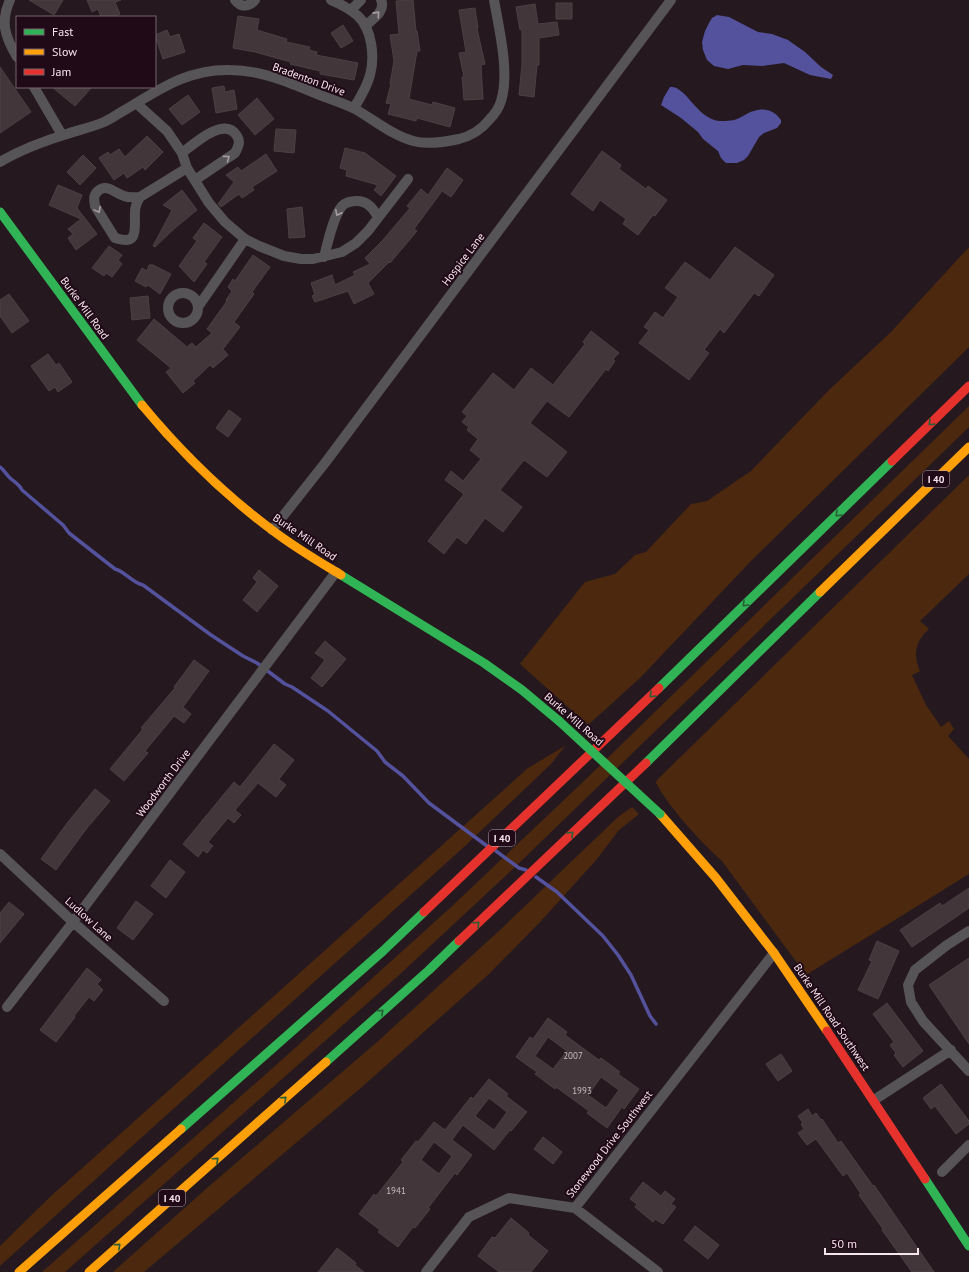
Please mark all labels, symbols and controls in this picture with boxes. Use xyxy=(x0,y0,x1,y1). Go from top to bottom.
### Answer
one-way arrow xyxy=(372,12,379,19)
legend xyxy=(16,16,156,88)
text: Fast xyxy=(52,24,73,39)
text: Slow xyxy=(52,44,77,59)
street label: Bradenton Drive xyxy=(271,59,348,99)
text: Jam xyxy=(51,64,71,79)
one-way arrow xyxy=(223,155,230,163)
one-way arrow xyxy=(94,206,101,214)
one-way arrow xyxy=(336,209,343,217)
street label: Hospice Lane xyxy=(439,229,488,288)
street label: Burke Mill Road xyxy=(58,274,112,342)
one-way arrow xyxy=(928,418,936,426)
road number: I 40 xyxy=(923,471,949,487)
one-way arrow xyxy=(835,509,843,517)
street label: Burke Mill Road xyxy=(270,510,340,564)
one-way arrow xyxy=(742,599,750,607)
street label: Burke Mill Road xyxy=(541,689,607,749)
one-way arrow xyxy=(649,690,657,698)
street label: Woodworth Drive xyxy=(133,746,193,820)
road number: I 40 xyxy=(489,830,515,846)
one-way arrow xyxy=(566,832,574,839)
street label: Ludlow Lane xyxy=(62,894,116,944)
one-way arrow xyxy=(472,921,480,929)
street label: Burke Mill Road Southwest xyxy=(791,961,873,1073)
one-way arrow xyxy=(376,1009,384,1017)
house number: 2007 xyxy=(563,1050,583,1061)
house number: 1993 xyxy=(572,1085,592,1096)
street label: Stonewood Drive Southwest xyxy=(563,1087,655,1200)
one-way arrow xyxy=(280,1096,287,1103)
one-way arrow xyxy=(211,1158,218,1165)
house number: 1941 xyxy=(386,1185,406,1196)
road number: I 40 xyxy=(159,1190,185,1206)
scale bar xyxy=(825,1230,918,1256)
text: 50 m xyxy=(831,1236,857,1251)
one-way arrow xyxy=(114,1244,121,1251)

